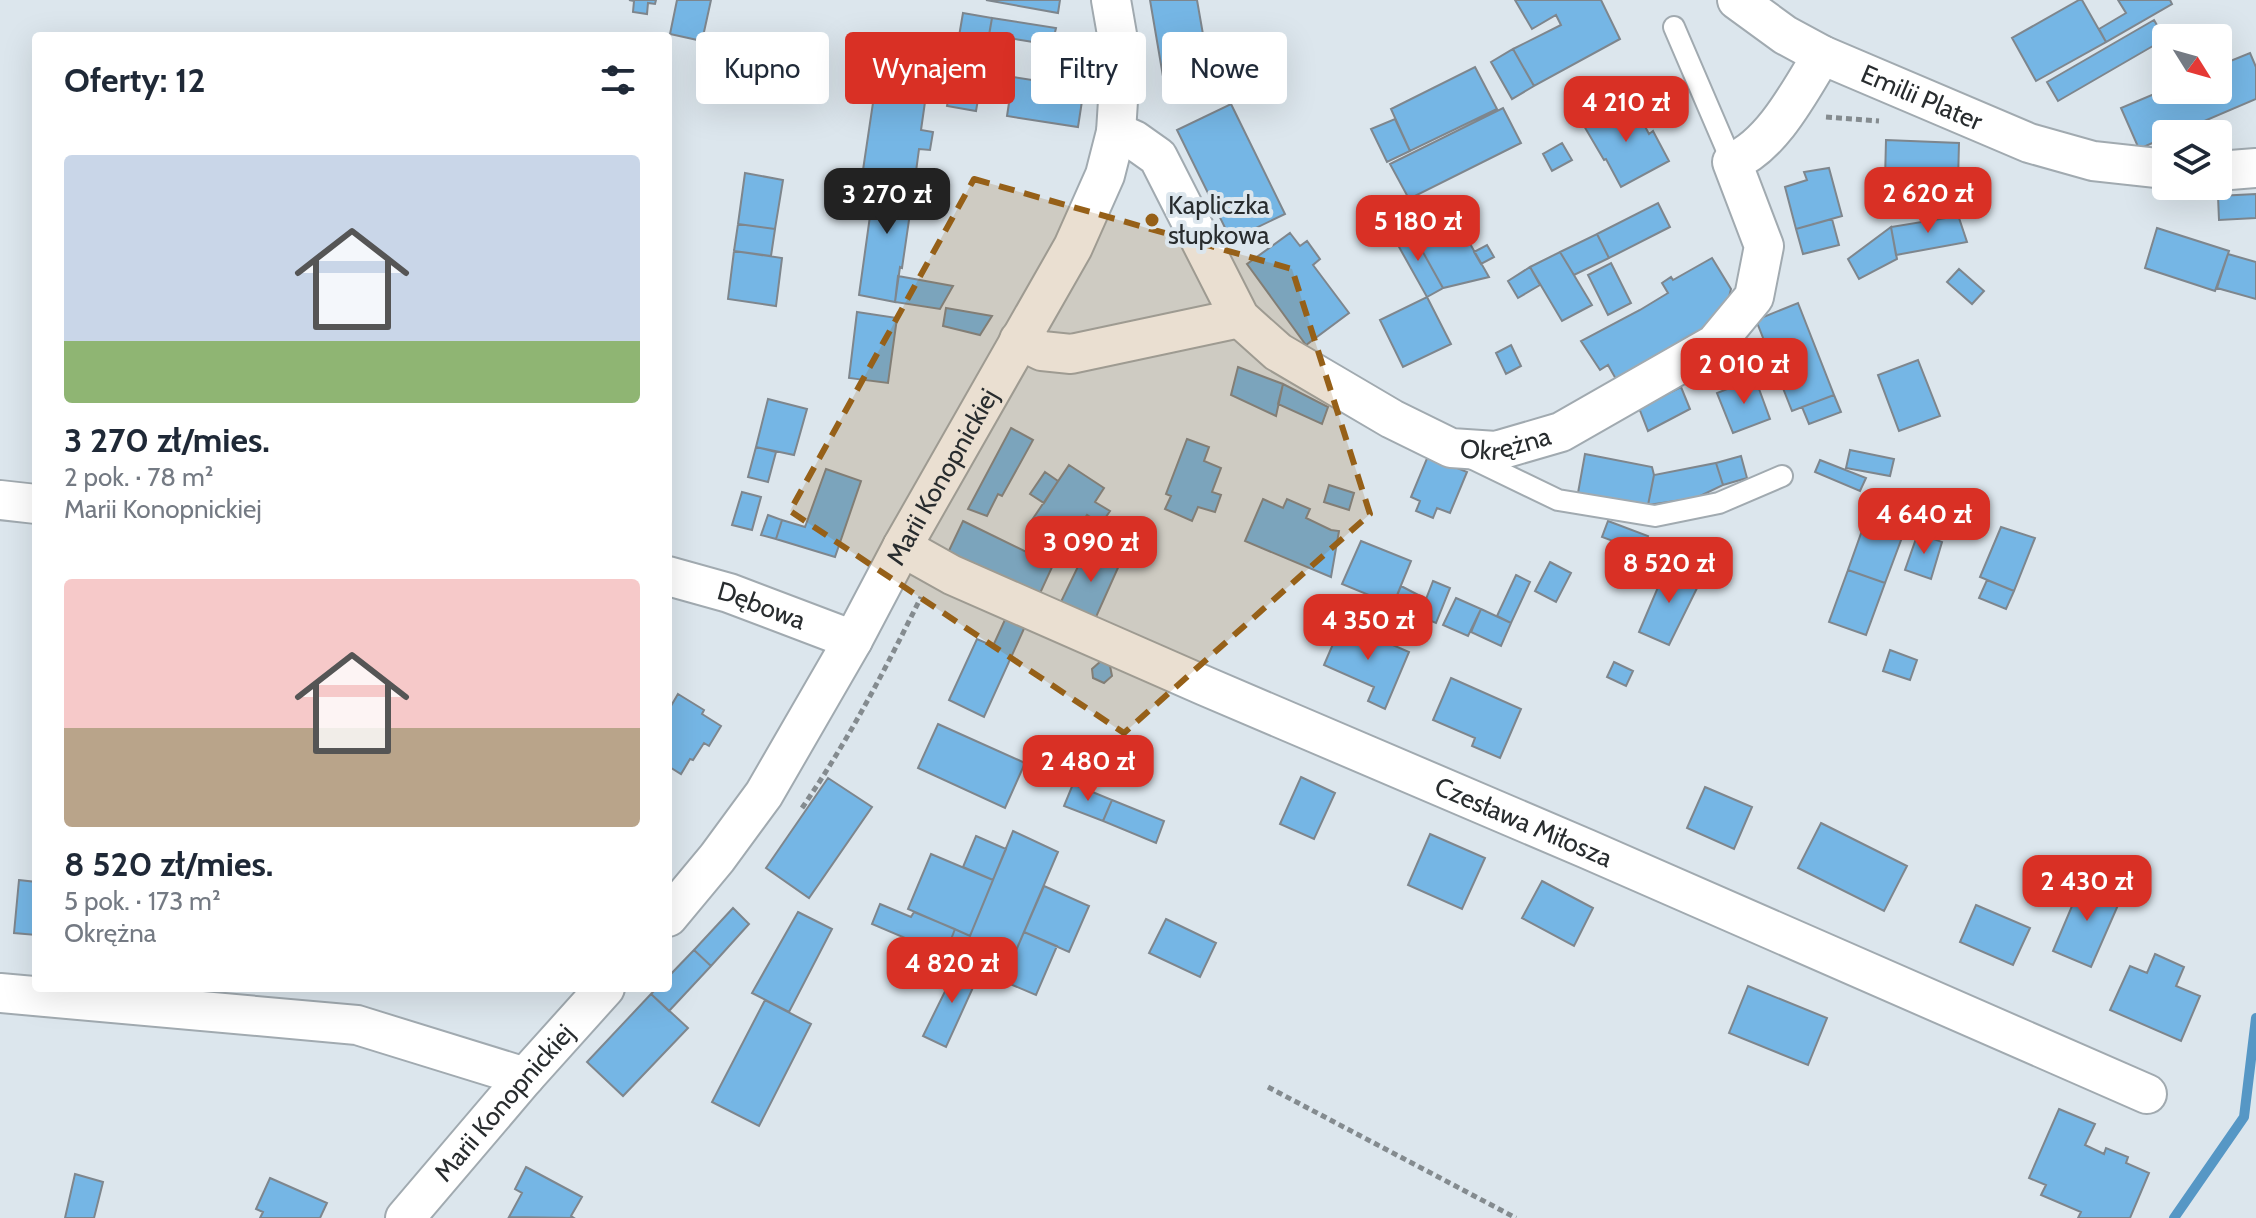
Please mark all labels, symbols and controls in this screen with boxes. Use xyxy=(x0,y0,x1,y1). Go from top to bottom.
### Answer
north arrow xyxy=(2152,24,2232,104)
map controls xyxy=(2152,24,2232,200)
chip: Kupno xyxy=(696,32,829,104)
chip: Wynajem xyxy=(845,32,1015,104)
chip: Filtry xyxy=(1031,32,1146,104)
chip: Nowe xyxy=(1162,32,1287,104)
icon: filters xyxy=(596,58,640,102)
street label: Emilii Plater xyxy=(1856,58,1988,138)
text: Oferty: 12 xyxy=(64,59,205,101)
pin: 4 210 zł xyxy=(1543,76,1709,144)
text: 4 210 zł xyxy=(1582,86,1670,118)
button: layers xyxy=(2152,120,2232,200)
pin: 2 620 zł xyxy=(1845,167,2011,235)
pin: 3 270 zł xyxy=(804,168,970,236)
text: 2 620 zł xyxy=(1882,177,1974,209)
text: 3 270 zł xyxy=(842,178,932,210)
place label: Kapliczka słupkowa xyxy=(1168,189,1270,251)
pin: 5 180 zł xyxy=(1335,195,1501,263)
text: 5 180 zł xyxy=(1374,205,1462,237)
icon: home xyxy=(280,207,424,351)
marker: Kapliczka słupkowa xyxy=(1143,211,1161,229)
pin: 2 010 zł xyxy=(1661,338,1827,406)
text: 2 010 zł xyxy=(1699,348,1789,380)
street label: Marii Konopnickiej xyxy=(879,383,1005,570)
text: 3 270 zł/mies. xyxy=(64,419,270,461)
street label: Okrężna xyxy=(1459,420,1555,467)
text: 2 pok. · 78 m² xyxy=(64,461,213,493)
pin: 4 640 zł xyxy=(1841,488,2007,556)
text: Marii Konopnickiej xyxy=(64,493,262,525)
text: 4 640 zł xyxy=(1876,498,1972,530)
pin: 3 090 zł xyxy=(1008,516,1174,584)
text: 3 090 zł xyxy=(1043,526,1139,558)
pin: 8 520 zł xyxy=(1586,537,1752,605)
text: 8 520 zł xyxy=(1623,547,1715,579)
street label: Dębowa xyxy=(714,575,811,637)
pin: 4 350 zł xyxy=(1285,594,1451,662)
text: 4 350 zł xyxy=(1321,604,1415,636)
icon: home xyxy=(280,631,424,775)
pin: 2 480 zł xyxy=(1005,735,1171,803)
text: 2 480 zł xyxy=(1041,745,1135,777)
street label: Czesława Miłosza xyxy=(1430,770,1618,874)
text: 8 520 zł/mies. xyxy=(64,843,273,885)
pin: 2 430 zł xyxy=(2004,855,2170,923)
text: 2 430 zł xyxy=(2041,865,2133,897)
text: 5 pok. · 173 m² xyxy=(64,885,221,917)
text: Okrężna xyxy=(64,917,156,949)
pin: 4 820 zł xyxy=(869,937,1035,1005)
text: 4 820 zł xyxy=(905,947,999,979)
street label: Marii Konopnickiej xyxy=(427,1017,581,1188)

